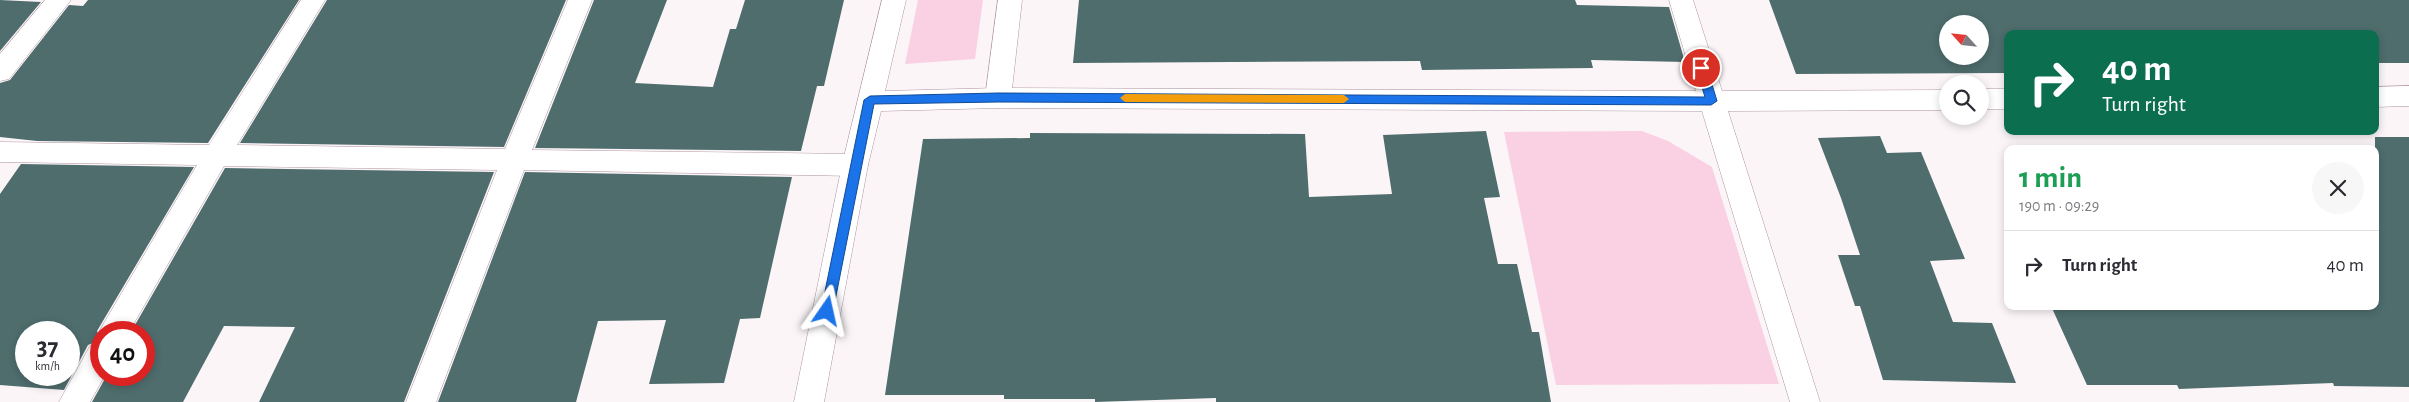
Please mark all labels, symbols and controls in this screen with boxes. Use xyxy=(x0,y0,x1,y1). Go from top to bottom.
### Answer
north arrow xyxy=(1939,15,1989,65)
map controls xyxy=(1939,15,1989,125)
pin xyxy=(1680,47,1722,89)
icon: right xyxy=(2019,50,2084,115)
text: 40 m xyxy=(2102,52,2171,87)
icon: arrive xyxy=(1687,54,1715,82)
button: search xyxy=(1939,75,1989,125)
text: Turn right xyxy=(2102,93,2186,115)
button: close xyxy=(2312,162,2364,214)
text: 1 min xyxy=(2019,163,2082,193)
text: 190 m · 09:29 xyxy=(2019,198,2099,214)
icon: right xyxy=(2019,252,2047,280)
text: Turn right xyxy=(2062,256,2137,275)
text: 40 m xyxy=(2326,256,2364,275)
position arrow xyxy=(800,284,852,336)
speed limit sign: 40 xyxy=(90,321,155,386)
text: 37 xyxy=(37,335,58,360)
text: km/h xyxy=(35,360,60,372)

